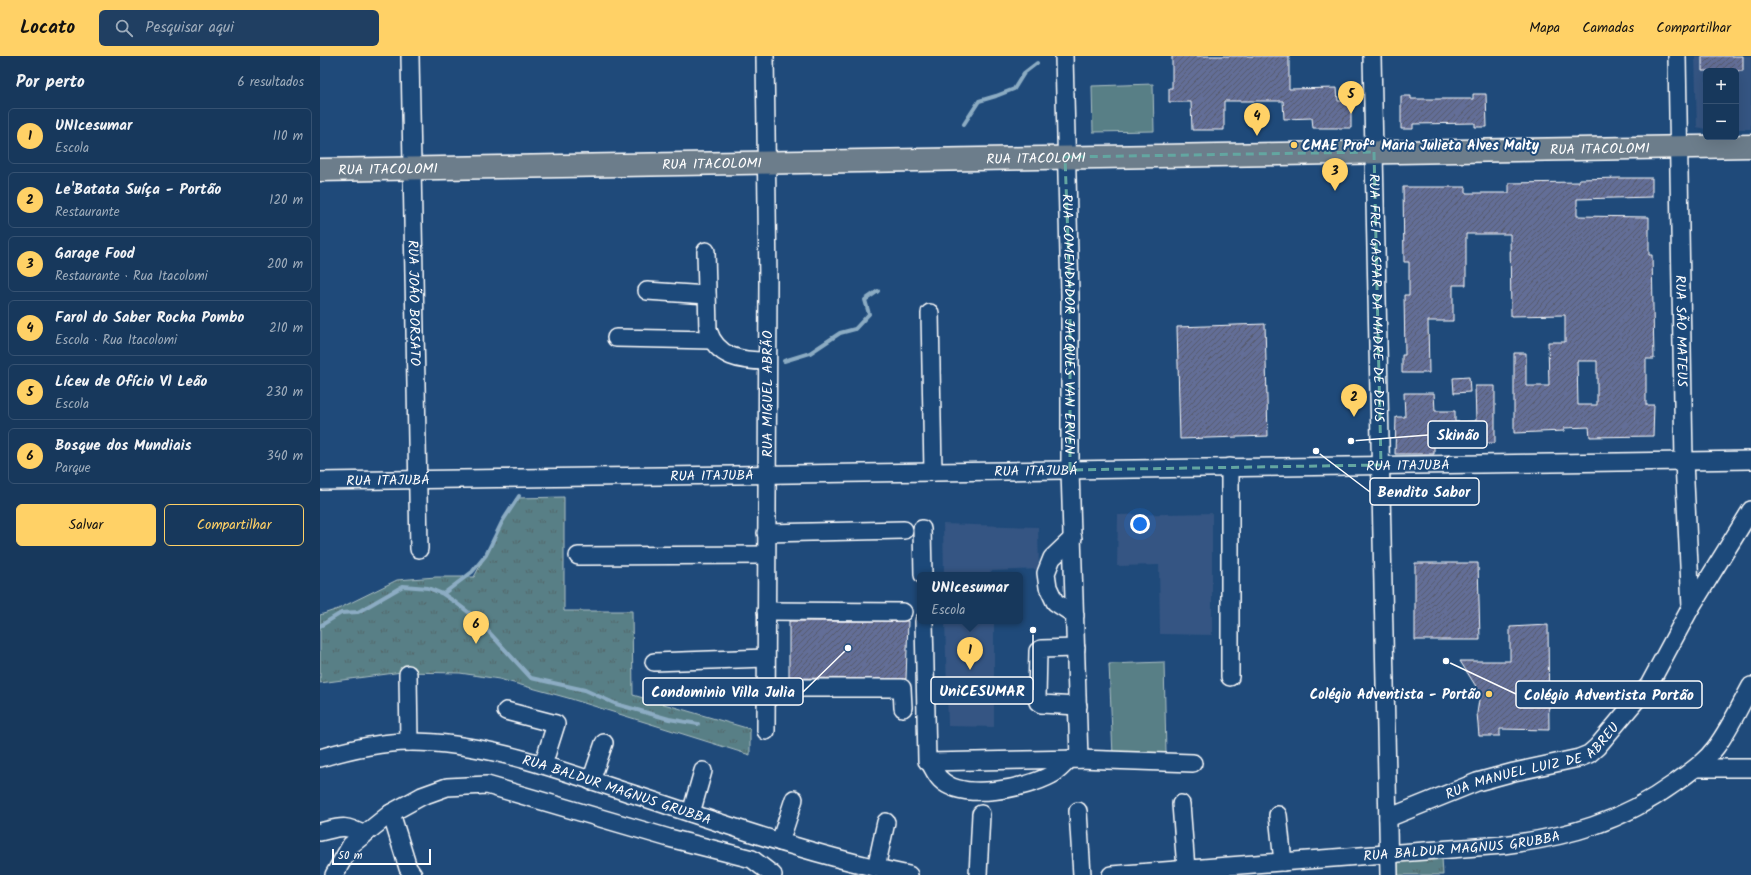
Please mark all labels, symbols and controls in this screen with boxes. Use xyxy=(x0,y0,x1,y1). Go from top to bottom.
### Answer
search box xyxy=(99,10,379,46)
text: Locato xyxy=(20,13,75,43)
text: Pesquisar aqui xyxy=(145,16,234,40)
icon: search xyxy=(113,17,135,39)
text: Mapa xyxy=(1529,17,1560,39)
text: Camadas xyxy=(1582,17,1634,39)
text: Compartilhar xyxy=(1656,17,1731,39)
map controls xyxy=(1703,68,1739,140)
button: + xyxy=(1703,68,1739,104)
text: Por perto xyxy=(16,69,85,96)
text: 6 resultados xyxy=(237,72,304,93)
pin: 5 xyxy=(1338,81,1364,114)
pin: 4 xyxy=(1244,103,1270,136)
button: − xyxy=(1703,104,1739,140)
text: UNIcesumar xyxy=(55,114,132,138)
text: 1 xyxy=(28,126,32,147)
text: 110 m xyxy=(273,126,303,147)
place label: CMAE Profª Maria Julieta Alves Malty xyxy=(1302,135,1540,157)
text: Escola xyxy=(55,138,89,159)
street label: RUA ITACOLOMI xyxy=(1550,138,1650,161)
marker: CMAE Profª Maria Julieta Alves Malty xyxy=(1289,140,1299,150)
street label: RUA ITACOLOMI xyxy=(986,147,1086,171)
street label: RUA ITACOLOMI xyxy=(662,153,762,176)
street label: RUA ITACOLOMI xyxy=(338,158,438,182)
pin: 3 xyxy=(1322,158,1348,191)
street label: RUA FREI GASPAR DA MADRE DE DEUS xyxy=(1362,174,1390,423)
text: Le'Batata Suíça - Portão xyxy=(55,178,221,202)
text: 2 xyxy=(26,190,34,211)
text: 120 m xyxy=(269,190,303,211)
street label: RUA COMENDADOR JACQUES VAN ERVEN xyxy=(1055,194,1080,454)
text: Restaurante xyxy=(55,202,120,223)
street label: RUA JOÃO BORSATO xyxy=(401,240,426,367)
text: Garage Food xyxy=(55,242,135,266)
text: 3 xyxy=(26,254,34,275)
text: 200 m xyxy=(267,254,303,275)
text: Restaurante · Rua Itacolomi xyxy=(55,266,208,287)
street label: RUA SÃO MATEUS xyxy=(1669,275,1693,388)
text: Farol do Saber Rocha Pombo xyxy=(55,306,244,330)
text: 4 xyxy=(26,318,34,339)
text: 210 m xyxy=(269,318,303,339)
text: Escola · Rua Itacolomi xyxy=(55,330,177,351)
street label: RUA MIGUEL ABRÃO xyxy=(757,330,779,458)
text: Líceu de Ofício Vl Leão xyxy=(55,370,207,394)
text: 5 xyxy=(27,382,33,403)
text: 230 m xyxy=(266,382,303,403)
pin: 2 xyxy=(1341,384,1367,417)
text: Escola xyxy=(55,394,89,415)
callout: Skinão xyxy=(1428,421,1487,448)
text: Skinão xyxy=(1437,424,1479,448)
text: Bosque dos Mundiais xyxy=(55,434,192,458)
text: 6 xyxy=(26,446,34,467)
text: 340 m xyxy=(266,446,303,467)
street label: RUA ITAJUBÁ xyxy=(1366,454,1450,478)
text: Parque xyxy=(55,458,91,479)
street label: RUA ITAJUBÁ xyxy=(994,460,1078,483)
street label: RUA ITAJUBÁ xyxy=(670,465,754,488)
street label: RUA ITAJUBÁ xyxy=(346,469,430,493)
callout: Bendito Sabor xyxy=(1370,478,1479,505)
text: Bendito Sabor xyxy=(1377,481,1471,505)
button: Salvar xyxy=(16,504,156,546)
button: Compartilhar xyxy=(164,504,304,546)
your location xyxy=(1130,514,1150,534)
popup xyxy=(917,572,1023,624)
text: UNIcesumar xyxy=(931,576,1009,600)
text: Escola xyxy=(931,600,965,621)
pin: 6 xyxy=(463,611,489,644)
pin: 1 xyxy=(957,637,983,670)
callout: UniCESUMAR xyxy=(931,677,1033,704)
callout: Condominio Villa Julia xyxy=(643,678,803,705)
text: UniCESUMAR xyxy=(939,680,1025,704)
text: Condominio Villa Julia xyxy=(651,681,795,705)
callout: Colégio Adventista Portão xyxy=(1516,681,1702,708)
place label: Colégio Adventista - Portão xyxy=(1310,684,1482,706)
text: Colégio Adventista Portão xyxy=(1524,684,1694,708)
marker: Colégio Adventista - Portão xyxy=(1484,689,1494,699)
street label: RUA MANUEL LUIZ DE ABREU xyxy=(1442,718,1625,806)
street label: RUA BALDUR MAGNUS GRUBBA xyxy=(520,749,714,831)
street label: RUA BALDUR MAGNUS GRUBBA xyxy=(1363,826,1562,868)
scale bar xyxy=(332,847,431,866)
text: 50 m xyxy=(338,847,363,865)

